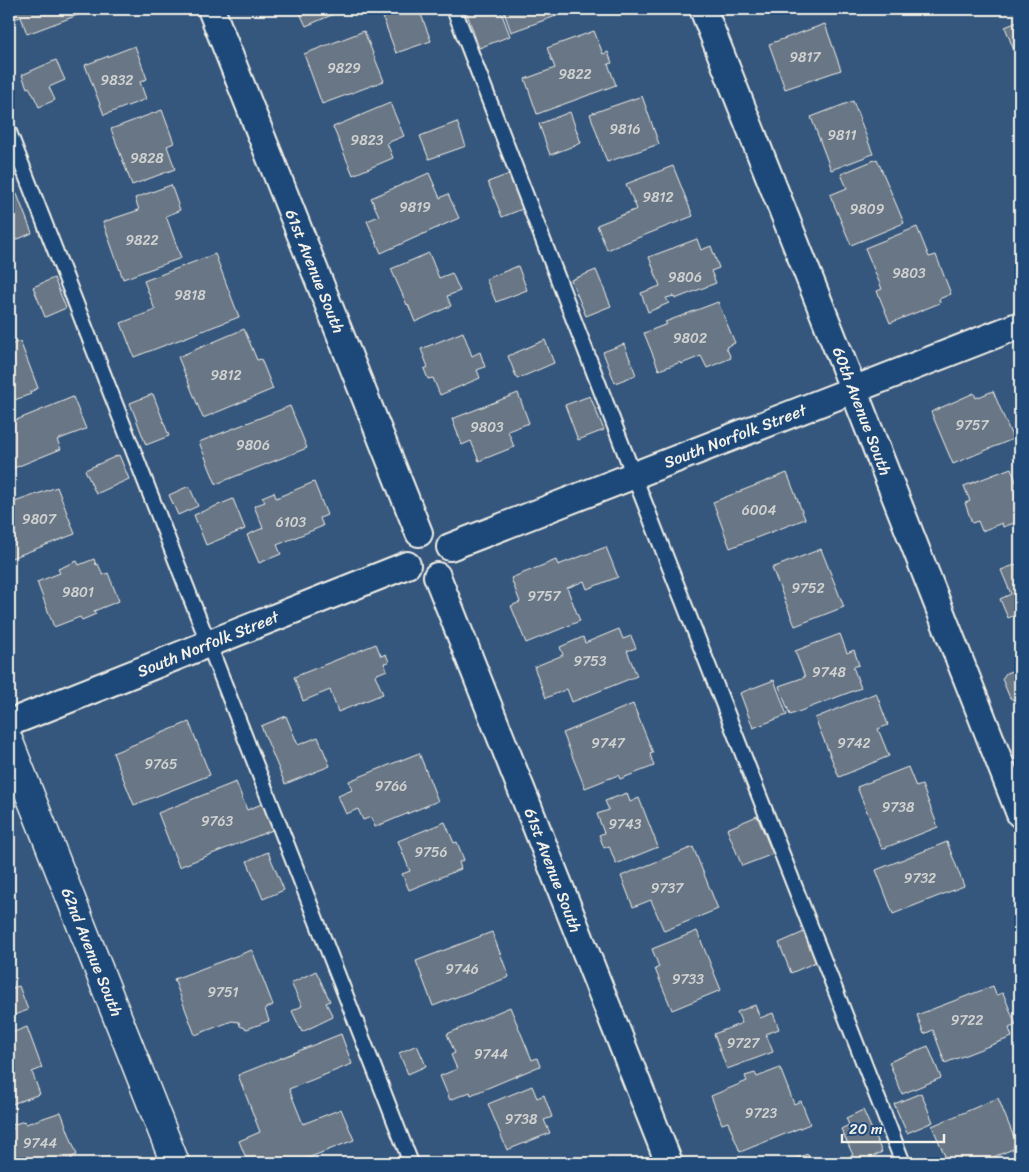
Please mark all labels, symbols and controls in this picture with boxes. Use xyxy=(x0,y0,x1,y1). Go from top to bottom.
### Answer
house number: 9817 xyxy=(789,45,822,70)
house number: 9829 xyxy=(327,56,361,81)
house number: 9822 xyxy=(558,62,592,87)
house number: 9832 xyxy=(101,68,133,93)
house number: 9816 xyxy=(610,117,641,142)
house number: 9811 xyxy=(827,123,857,148)
house number: 9823 xyxy=(351,128,384,153)
house number: 9828 xyxy=(130,146,164,171)
house number: 9812 xyxy=(642,185,674,210)
house number: 9819 xyxy=(399,195,431,220)
house number: 9809 xyxy=(850,197,885,222)
street label: 61st Avenue South xyxy=(277,204,353,338)
house number: 9822 xyxy=(125,228,159,253)
house number: 9803 xyxy=(892,261,926,286)
house number: 9806 xyxy=(668,265,702,290)
house number: 9818 xyxy=(174,283,206,308)
house number: 9802 xyxy=(673,326,707,351)
street label: 60th Avenue South xyxy=(824,342,900,480)
house number: 9812 xyxy=(210,363,242,388)
street label: South Norfolk Street xyxy=(659,395,811,477)
house number: 9757 xyxy=(955,413,990,438)
house number: 9803 xyxy=(470,415,504,440)
house number: 9806 xyxy=(236,433,270,458)
house number: 6004 xyxy=(742,498,776,523)
house number: 9807 xyxy=(22,507,57,532)
house number: 6103 xyxy=(276,510,307,535)
house number: 9752 xyxy=(791,576,825,601)
house number: 9801 xyxy=(62,580,94,605)
house number: 9757 xyxy=(527,584,562,609)
street label: South Norfolk Street xyxy=(133,602,284,686)
house number: 9753 xyxy=(574,649,607,674)
house number: 9748 xyxy=(812,660,846,685)
house number: 9747 xyxy=(591,731,626,756)
house number: 9742 xyxy=(837,731,871,756)
house number: 9765 xyxy=(144,752,178,777)
house number: 9766 xyxy=(375,774,407,799)
house number: 9738 xyxy=(882,795,915,820)
street label: 61st Avenue South xyxy=(516,803,590,937)
house number: 9763 xyxy=(201,809,233,834)
house number: 9743 xyxy=(608,812,642,837)
house number: 9756 xyxy=(414,840,448,865)
house number: 9732 xyxy=(904,866,936,891)
house number: 9737 xyxy=(651,876,684,901)
street label: 62nd Avenue South xyxy=(53,883,131,1021)
house number: 9746 xyxy=(445,957,479,982)
house number: 9733 xyxy=(672,967,704,992)
house number: 9751 xyxy=(207,980,239,1005)
house number: 9722 xyxy=(951,1008,983,1033)
house number: 9727 xyxy=(727,1031,760,1056)
house number: 9744 xyxy=(474,1042,508,1067)
house number: 9723 xyxy=(745,1101,777,1126)
house number: 9738 xyxy=(505,1107,538,1132)
scale bar xyxy=(842,1112,944,1144)
text: 20 m xyxy=(849,1116,883,1142)
house number: 9744 xyxy=(23,1131,57,1156)

